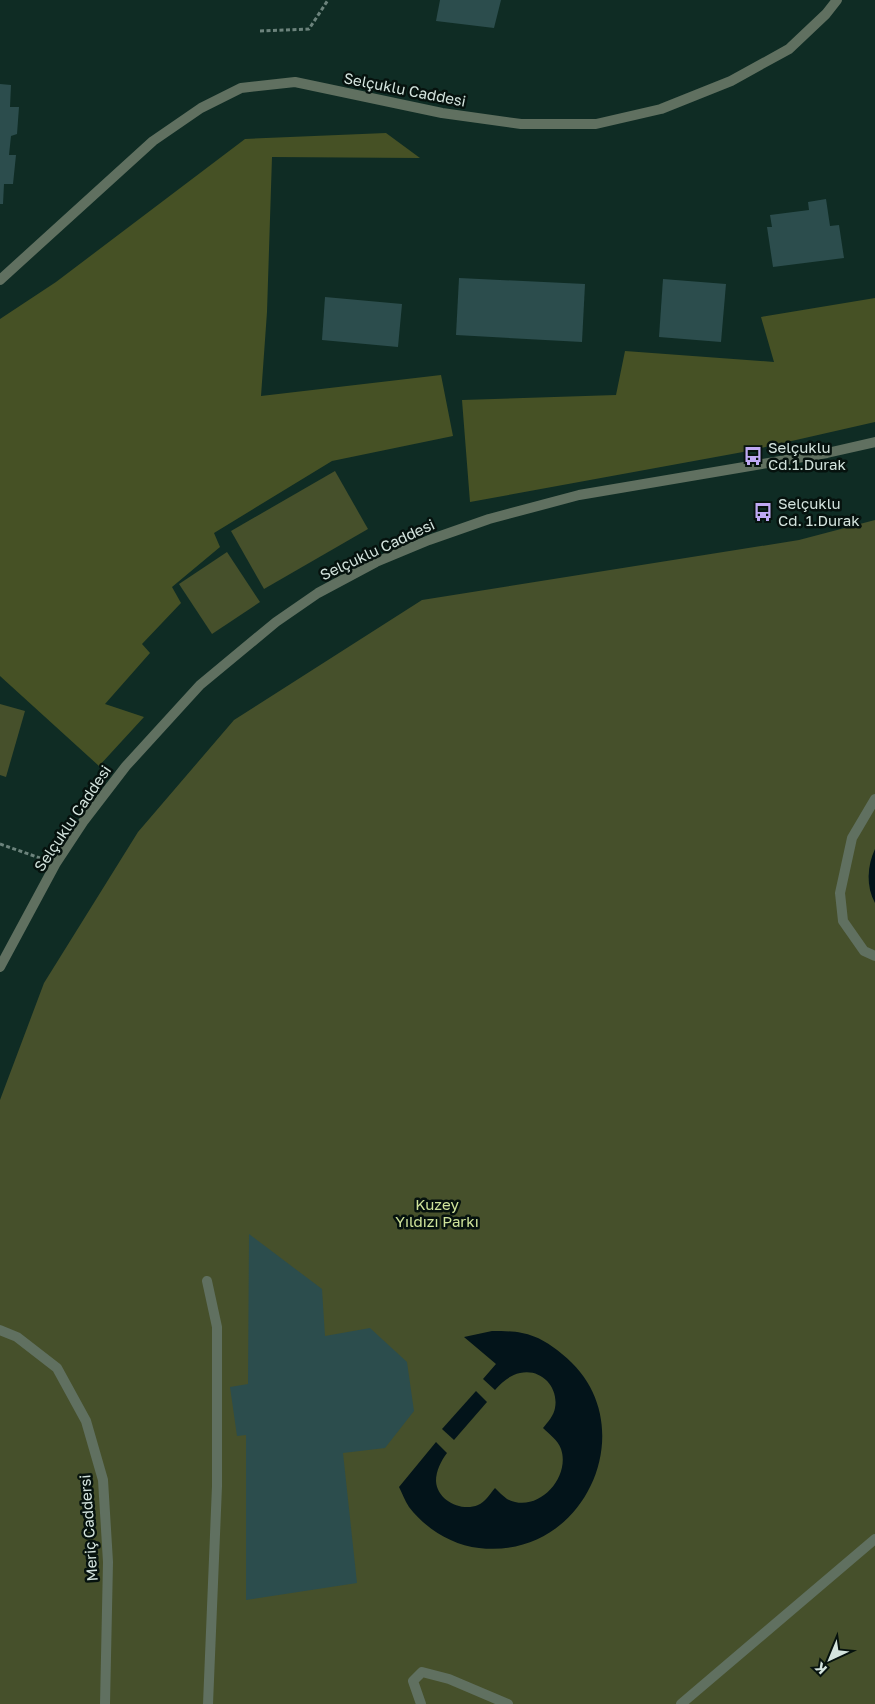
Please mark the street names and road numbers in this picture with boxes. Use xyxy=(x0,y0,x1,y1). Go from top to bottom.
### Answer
street label: Selçuklu Caddesi xyxy=(342,68,468,110)
street label: Selçuklu Caddesi xyxy=(317,515,437,583)
street label: Selçuklu Caddesi xyxy=(30,762,114,874)
street label: Meriç Caddersi xyxy=(75,1474,101,1582)

